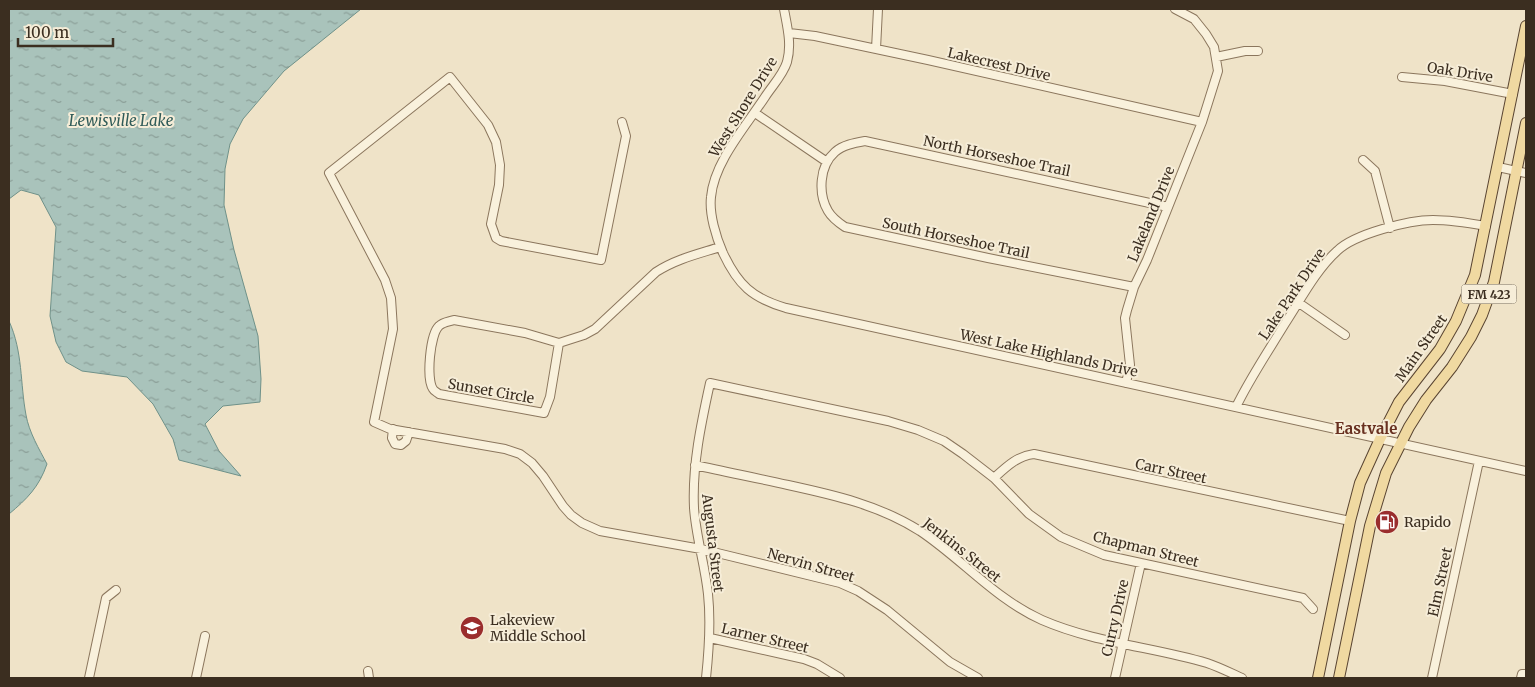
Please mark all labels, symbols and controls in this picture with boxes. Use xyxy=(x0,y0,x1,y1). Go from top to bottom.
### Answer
scale bar xyxy=(18,15,112,47)
text: 100 m xyxy=(25,23,69,42)
street label: Lakecrest Drive xyxy=(946,43,1052,85)
street label: West Shore Drive xyxy=(704,54,781,161)
street label: Oak Drive xyxy=(1426,58,1494,86)
water label: Lewisville Lake xyxy=(69,111,174,130)
street label: North Horseshoe Trail xyxy=(922,132,1073,181)
street label: Lakeland Drive xyxy=(1124,164,1178,264)
street label: South Horseshoe Trail xyxy=(881,214,1032,263)
street label: Lake Park Drive xyxy=(1255,245,1329,343)
road number: FM 423 xyxy=(1462,284,1516,304)
street label: Main Street xyxy=(1391,310,1451,385)
street label: West Lake Highlands Drive xyxy=(957,325,1140,381)
street label: Sunset Circle xyxy=(446,375,536,407)
district label: Eastvale xyxy=(1335,419,1397,438)
street label: Carr Street xyxy=(1134,455,1209,487)
street label: Augusta Street xyxy=(698,492,728,594)
fuel station icon: Rapido xyxy=(1374,509,1400,535)
street label: Jenkins Street xyxy=(918,513,1005,586)
place label: Rapido xyxy=(1404,513,1451,531)
street label: Chapman Street xyxy=(1091,527,1201,571)
street label: Nervin Street xyxy=(765,544,857,586)
street label: Elm Street xyxy=(1424,545,1456,618)
street label: Curry Drive xyxy=(1097,578,1133,658)
place label: Lakeview Middle School xyxy=(490,611,587,645)
school or university icon: Lakeview Middle School xyxy=(459,615,485,641)
street label: Larner Street xyxy=(720,619,811,657)

